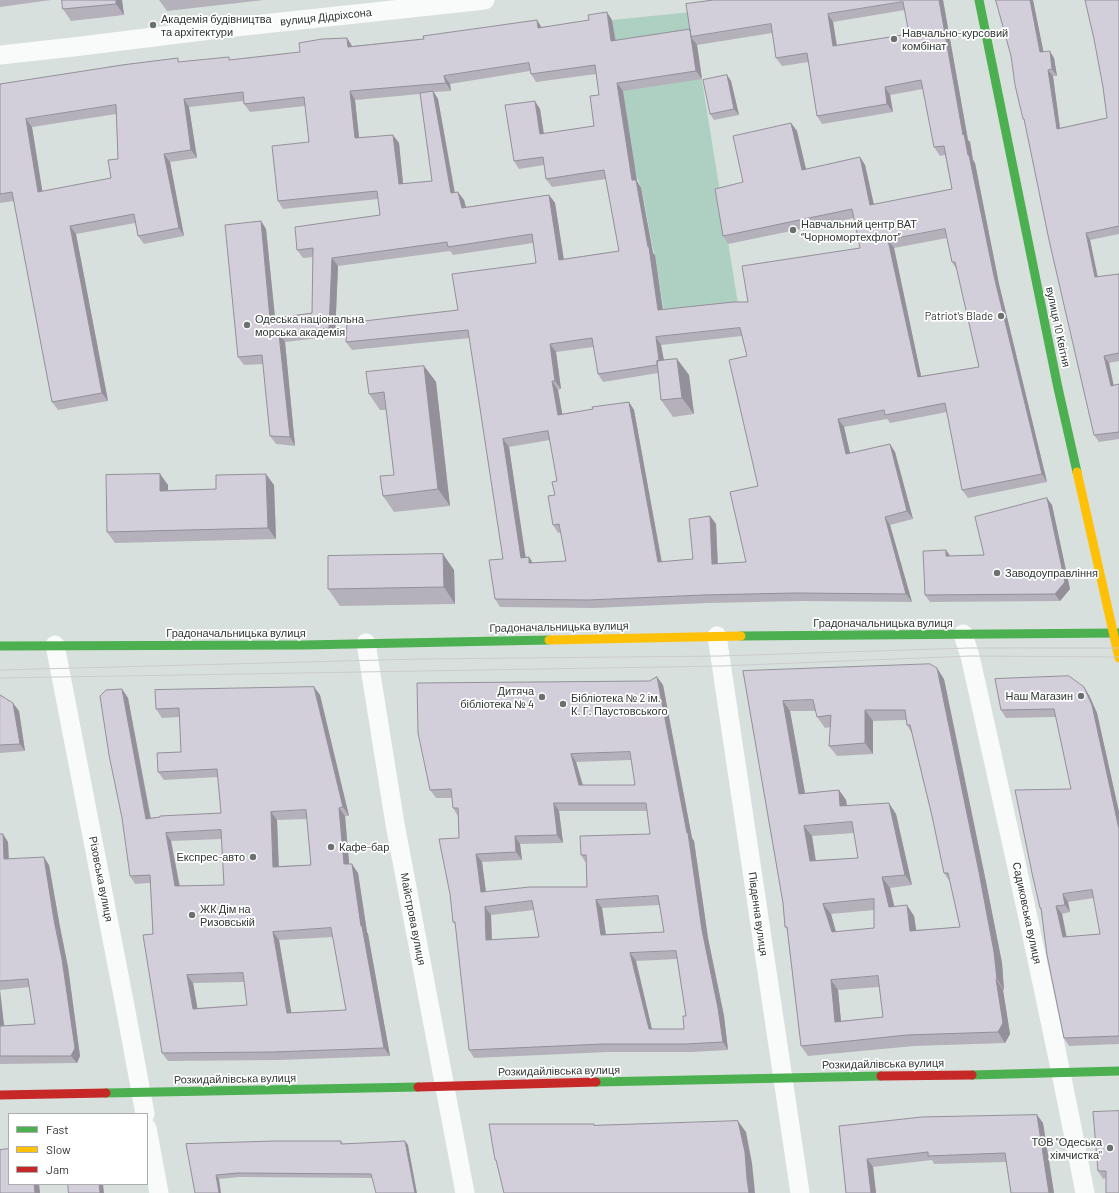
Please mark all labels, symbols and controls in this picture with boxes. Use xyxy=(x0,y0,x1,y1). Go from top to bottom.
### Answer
street label: вулиця Дідріхсона xyxy=(280,6,372,28)
place label: Академія будівництва та архітектури xyxy=(161,12,272,38)
marker: Академія будівництва та архітектури xyxy=(148,20,158,30)
place label: Навчально-курсовий комбінат xyxy=(902,26,1008,52)
marker: Навчально-курсовий комбінат xyxy=(889,34,899,44)
place label: Навчальний центр ВАТ “Чорномортехфлот” xyxy=(801,217,917,243)
marker: Навчальний центр ВАТ “Чорномортехфлот” xyxy=(788,225,798,235)
street label: вулиця 10 Квітня xyxy=(1043,286,1073,368)
place label: Patriot's Blade xyxy=(925,309,993,323)
marker: Patriot's Blade xyxy=(996,311,1006,321)
place label: Одеська національна морська академія xyxy=(255,312,364,338)
marker: Одеська національна морська академія xyxy=(242,320,252,330)
place label: Заводоуправління xyxy=(1005,566,1098,580)
marker: Заводоуправління xyxy=(992,568,1002,578)
street label: Градоначальницька вулиця xyxy=(813,616,953,630)
street label: Градоначальницька вулиця xyxy=(489,619,629,635)
street label: Градоначальницька вулиця xyxy=(166,626,306,640)
place label: Дитяча бібліотека № 4 xyxy=(460,684,534,710)
place label: Наш Магазин xyxy=(1005,689,1073,703)
place label: Бібліотека № 2 ім. К. Г. Паустовського xyxy=(571,691,668,717)
marker: Наш Магазин xyxy=(1076,691,1086,701)
marker: Дитяча бібліотека № 4 xyxy=(537,692,547,702)
marker: Бібліотека № 2 ім. К. Г. Паустовського xyxy=(558,699,568,709)
street label: Різовська вулиця xyxy=(86,835,116,923)
place label: Кафе-бар xyxy=(339,840,389,854)
marker: Кафе-бар xyxy=(326,842,336,852)
place label: Експрес-авто xyxy=(176,850,245,864)
marker: Експрес-авто xyxy=(248,852,258,862)
street label: Садиковська вулиця xyxy=(1010,861,1044,965)
street label: Південна вулиця xyxy=(746,871,770,957)
street label: Майстрова вулиця xyxy=(398,872,428,966)
place label: ЖК Дім на Ризовській xyxy=(200,902,255,928)
marker: ЖК Дім на Ризовській xyxy=(187,910,197,920)
street label: Розкидайлівська вулиця xyxy=(822,1056,944,1072)
street label: Розкидайлівська вулиця xyxy=(498,1063,620,1079)
street label: Розкидайлівська вулиця xyxy=(174,1071,296,1087)
legend xyxy=(8,1113,148,1185)
text: Fast xyxy=(46,1122,69,1136)
place label: ТОВ "Одеська хімчистка" xyxy=(1032,1135,1102,1161)
text: Slow xyxy=(46,1142,71,1156)
marker: ТОВ "Одеська хімчистка" xyxy=(1105,1143,1115,1153)
text: Jam xyxy=(46,1162,69,1176)

